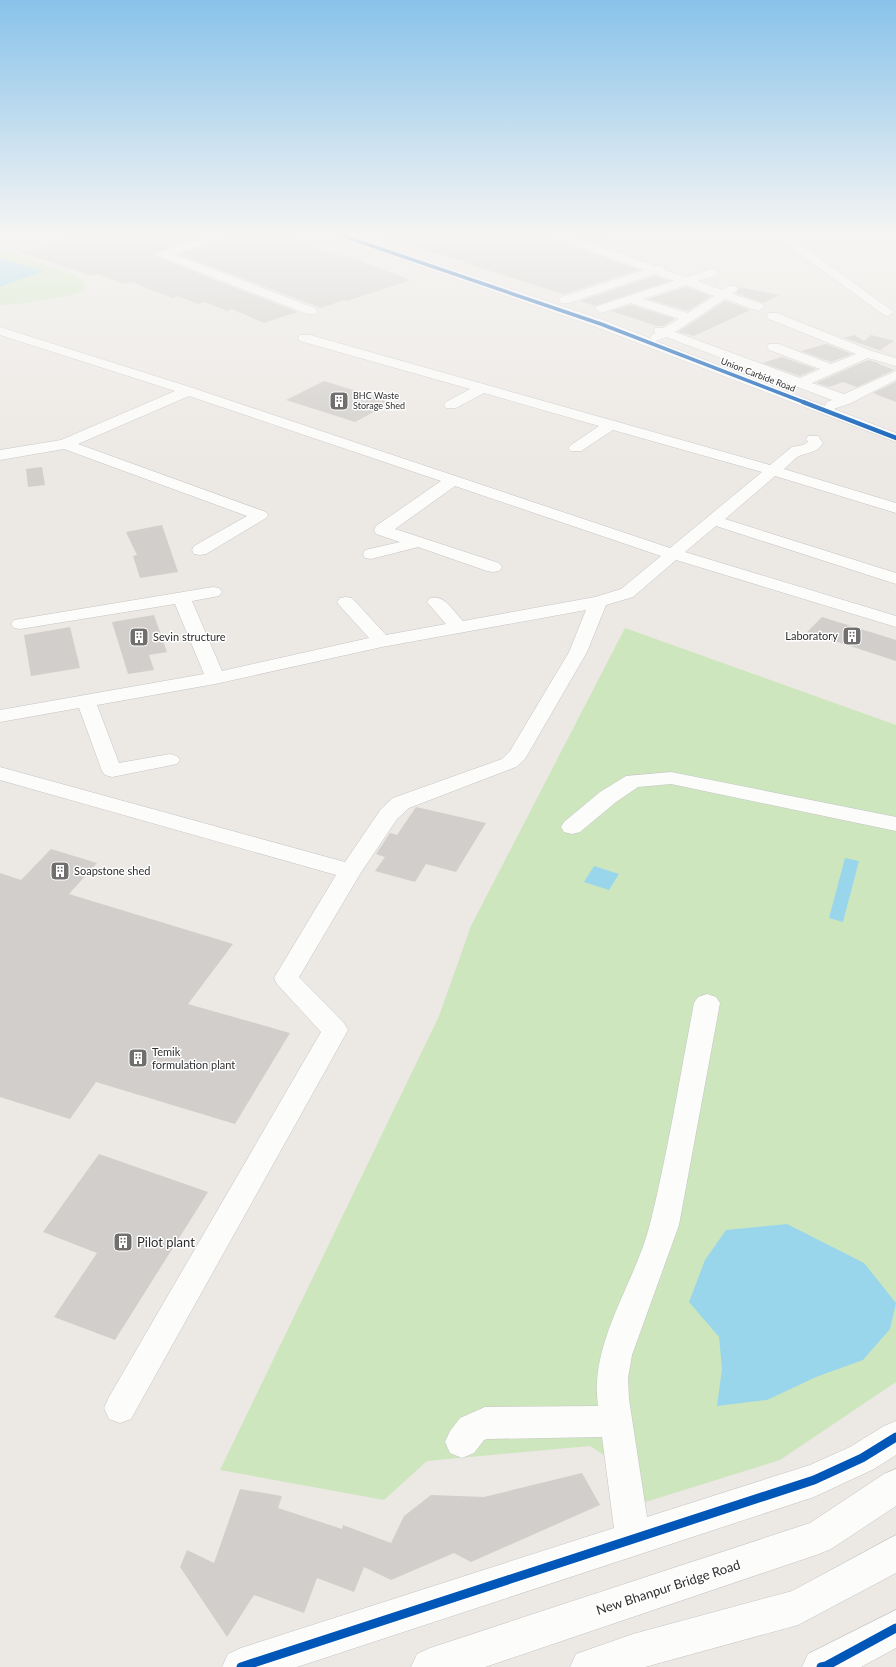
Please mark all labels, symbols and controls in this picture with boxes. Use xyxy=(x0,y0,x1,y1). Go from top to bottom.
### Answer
street label: Union Carbide Road xyxy=(719,355,797,394)
building icon: BHC Waste Storage Shed xyxy=(328,390,350,412)
place label: BHC Waste Storage Shed xyxy=(353,390,405,411)
building icon: Laboratory xyxy=(841,625,863,647)
building icon: Sevin structure xyxy=(128,626,150,648)
place label: Laboratory xyxy=(785,629,838,642)
place label: Sevin structure xyxy=(153,630,226,643)
building icon: Soapstone shed xyxy=(49,860,71,882)
place label: Soapstone shed xyxy=(74,864,150,877)
place label: Temik formulation plant xyxy=(152,1045,235,1071)
building icon: Temik formulation plant xyxy=(127,1047,149,1069)
building icon: Pilot plant xyxy=(112,1231,134,1253)
place label: Pilot plant xyxy=(137,1234,195,1250)
street label: New Bhanpur Bridge Road xyxy=(594,1556,742,1618)

